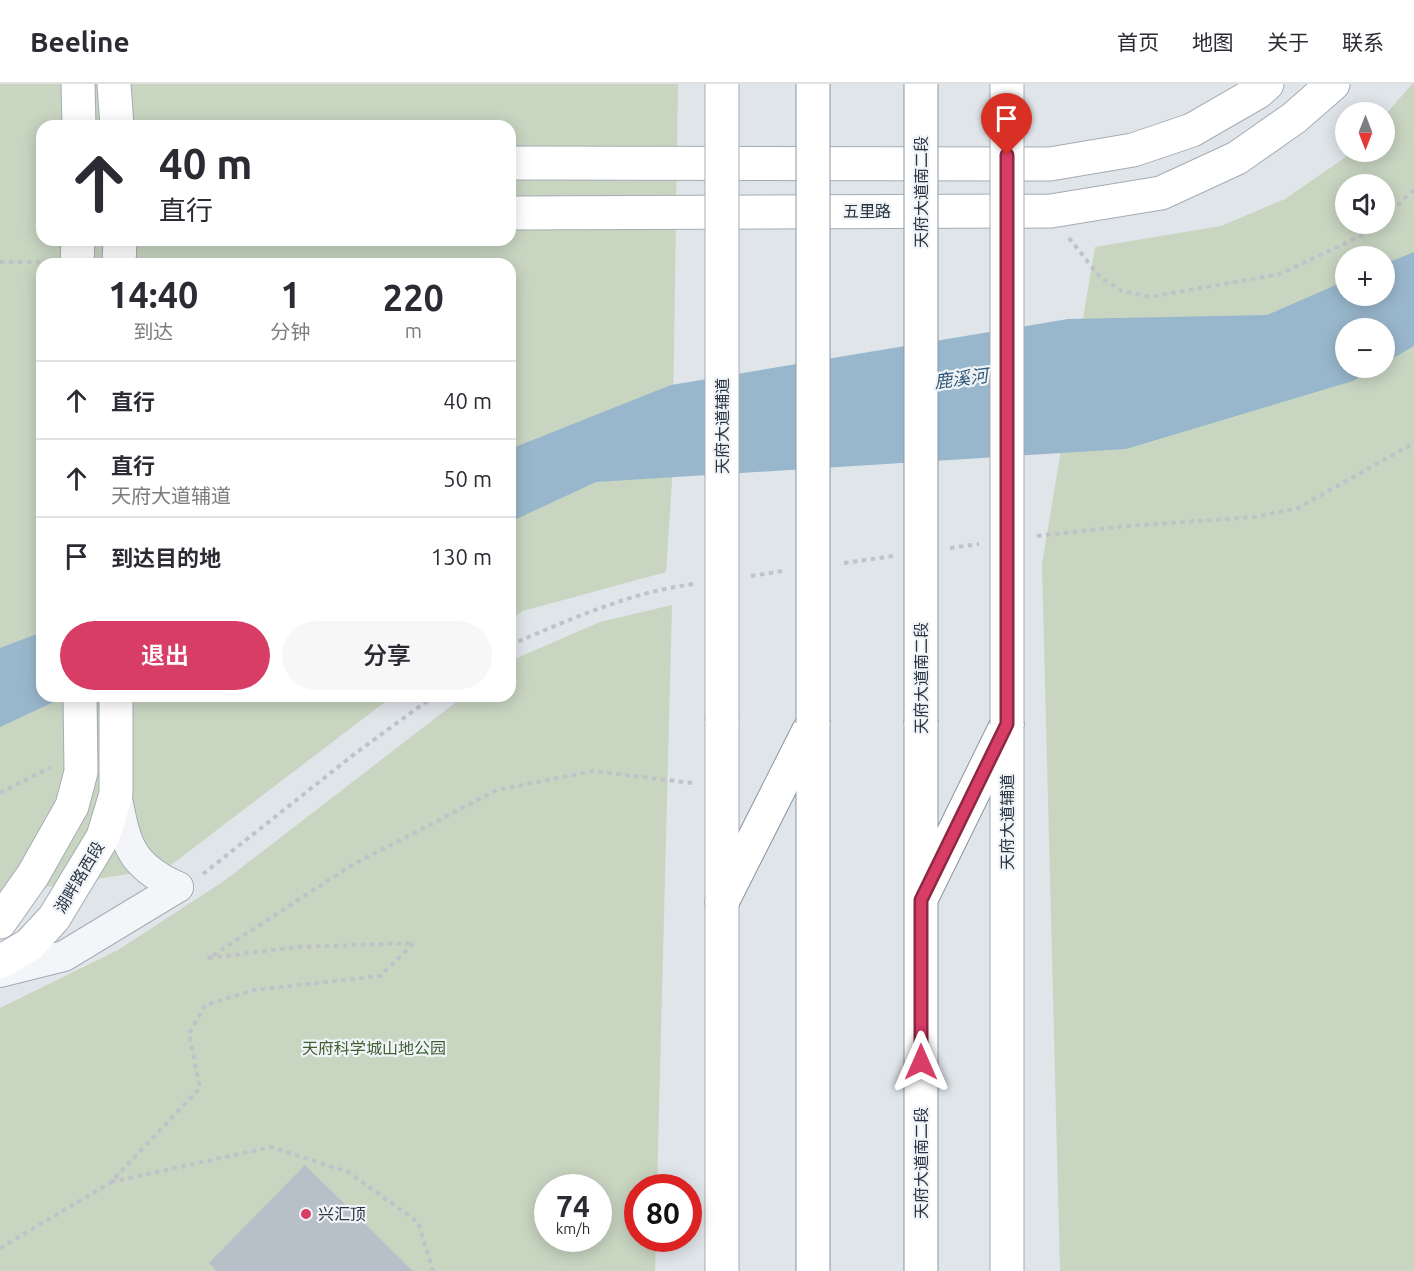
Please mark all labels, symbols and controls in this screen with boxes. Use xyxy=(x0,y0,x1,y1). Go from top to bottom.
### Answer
text: Beeline xyxy=(30,26,130,57)
text: 首页 xyxy=(1117,30,1159,54)
text: 地图 xyxy=(1192,30,1234,54)
text: 关于 xyxy=(1267,30,1309,54)
text: 联系 xyxy=(1342,30,1384,54)
pin xyxy=(981,93,1032,155)
icon: arrive xyxy=(990,102,1023,135)
north arrow xyxy=(1335,102,1395,162)
map controls xyxy=(1335,102,1395,378)
street label: 天府大道南二段 xyxy=(912,136,930,248)
text: 40 m xyxy=(159,140,253,187)
icon: ahead xyxy=(60,144,138,222)
button: sound xyxy=(1335,174,1395,234)
text: 直行 xyxy=(159,195,213,225)
street label: 五里路 xyxy=(843,202,891,220)
button: + xyxy=(1335,246,1395,306)
text: 14:40 xyxy=(108,274,198,315)
text: 1 xyxy=(280,274,301,315)
text: 220 xyxy=(383,277,444,318)
button: − xyxy=(1335,318,1395,378)
text: m xyxy=(405,319,422,342)
text: 到达 xyxy=(133,320,173,343)
text: 分钟 xyxy=(271,320,311,343)
water label: 鹿溪河 xyxy=(933,364,992,391)
street label: 天府大道辅道 xyxy=(713,378,731,474)
icon: ahead xyxy=(60,384,93,417)
text: 40 m xyxy=(443,388,492,413)
text: 直行 xyxy=(111,389,155,414)
text: 直行 xyxy=(111,453,155,478)
icon: ahead xyxy=(60,462,93,495)
text: 50 m xyxy=(443,466,492,491)
text: 天府大道辅道 xyxy=(111,484,231,507)
icon: arrive xyxy=(60,540,93,573)
text: 130 m xyxy=(431,544,492,569)
text: 到达目的地 xyxy=(111,545,221,570)
button: 退出 xyxy=(60,621,270,690)
button: 分享 xyxy=(282,621,492,690)
street label: 天府大道南二段 xyxy=(912,622,930,734)
street label: 天府大道辅道 xyxy=(998,774,1016,870)
street label: 湖畔路西段 xyxy=(51,838,107,916)
position arrow xyxy=(889,1030,953,1094)
park label: 天府科学城山地公园 xyxy=(302,1039,446,1057)
street label: 天府大道南二段 xyxy=(912,1107,930,1219)
speed limit sign: 80 xyxy=(624,1174,702,1252)
text: 74 xyxy=(556,1189,590,1223)
place label: 兴汇顶 xyxy=(318,1205,366,1223)
marker: 兴汇顶 xyxy=(299,1207,313,1221)
text: km/h xyxy=(556,1220,590,1237)

